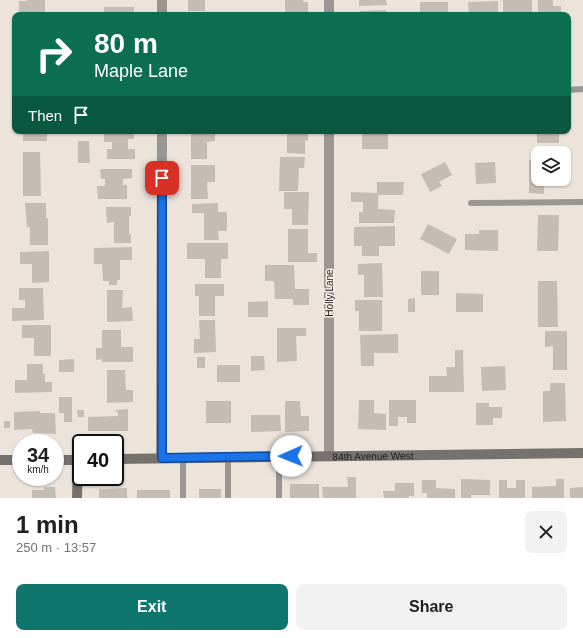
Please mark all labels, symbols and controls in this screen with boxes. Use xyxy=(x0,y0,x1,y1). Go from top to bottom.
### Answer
icon: right xyxy=(28,28,80,80)
text: 80 m xyxy=(94,28,158,59)
text: Maple Lane xyxy=(94,61,188,81)
icon: arrive xyxy=(70,104,92,126)
text: Then xyxy=(28,107,62,124)
map controls xyxy=(531,146,571,186)
button: layers xyxy=(531,146,571,186)
pin xyxy=(145,161,179,195)
icon: arrive xyxy=(151,167,173,189)
street label: Holly Lane xyxy=(324,269,335,317)
speed limit sign: 40 xyxy=(72,434,124,486)
position arrow xyxy=(270,435,312,477)
text: 34 xyxy=(27,444,49,466)
street label: 84th Avenue West xyxy=(332,450,414,462)
text: km/h xyxy=(27,464,49,475)
text: 1 min xyxy=(16,511,79,538)
button: close xyxy=(525,511,567,553)
text: 250 m · 13:57 xyxy=(16,540,96,555)
button: Exit xyxy=(16,584,288,630)
button: Share xyxy=(296,584,567,630)

